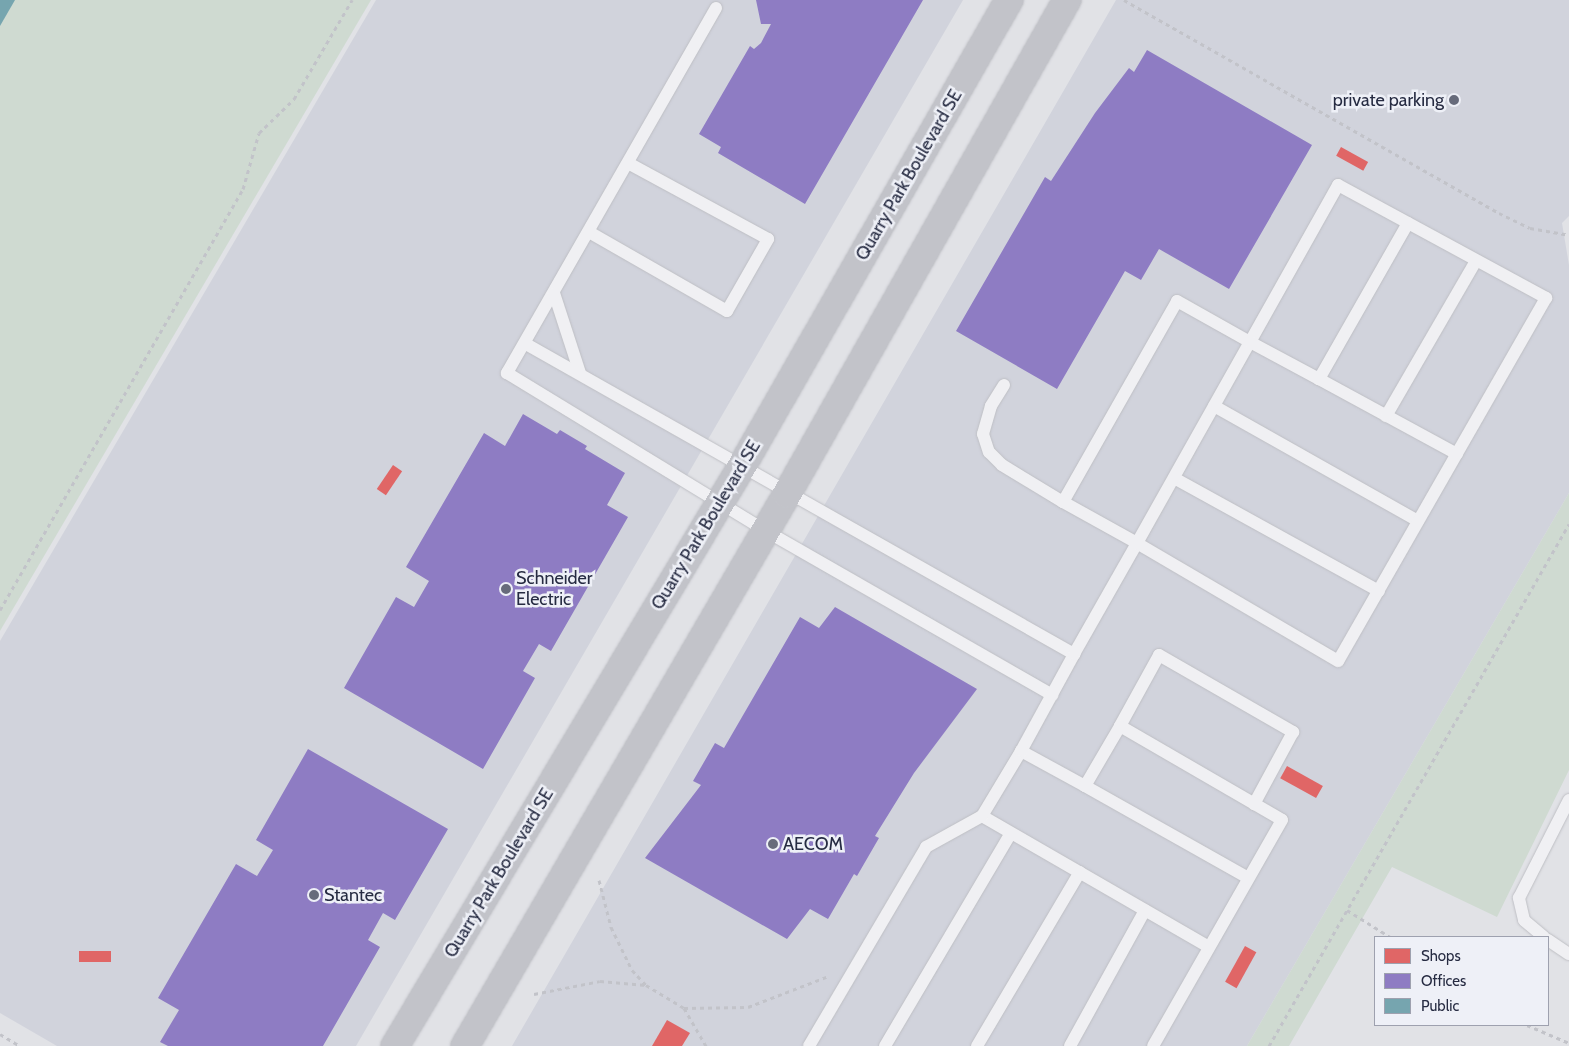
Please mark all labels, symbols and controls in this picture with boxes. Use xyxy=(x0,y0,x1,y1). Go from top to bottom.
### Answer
street label: Quarry Park Boulevard SE xyxy=(851,86,967,264)
place label: private parking xyxy=(1333,89,1444,111)
marker: private parking xyxy=(1448,94,1460,106)
street label: Quarry Park Boulevard SE xyxy=(647,436,765,614)
place label: Schneider Electric xyxy=(516,568,592,610)
marker: Schneider Electric xyxy=(500,583,512,595)
street label: Quarry Park Boulevard SE xyxy=(440,784,558,962)
place label: AECOM xyxy=(783,833,843,855)
marker: AECOM xyxy=(767,838,779,850)
place label: Stantec xyxy=(324,884,382,906)
marker: Stantec xyxy=(308,889,320,901)
legend xyxy=(1374,936,1549,1026)
text: Shops xyxy=(1421,947,1461,965)
text: Offices xyxy=(1421,972,1466,990)
text: Public xyxy=(1421,997,1459,1015)

